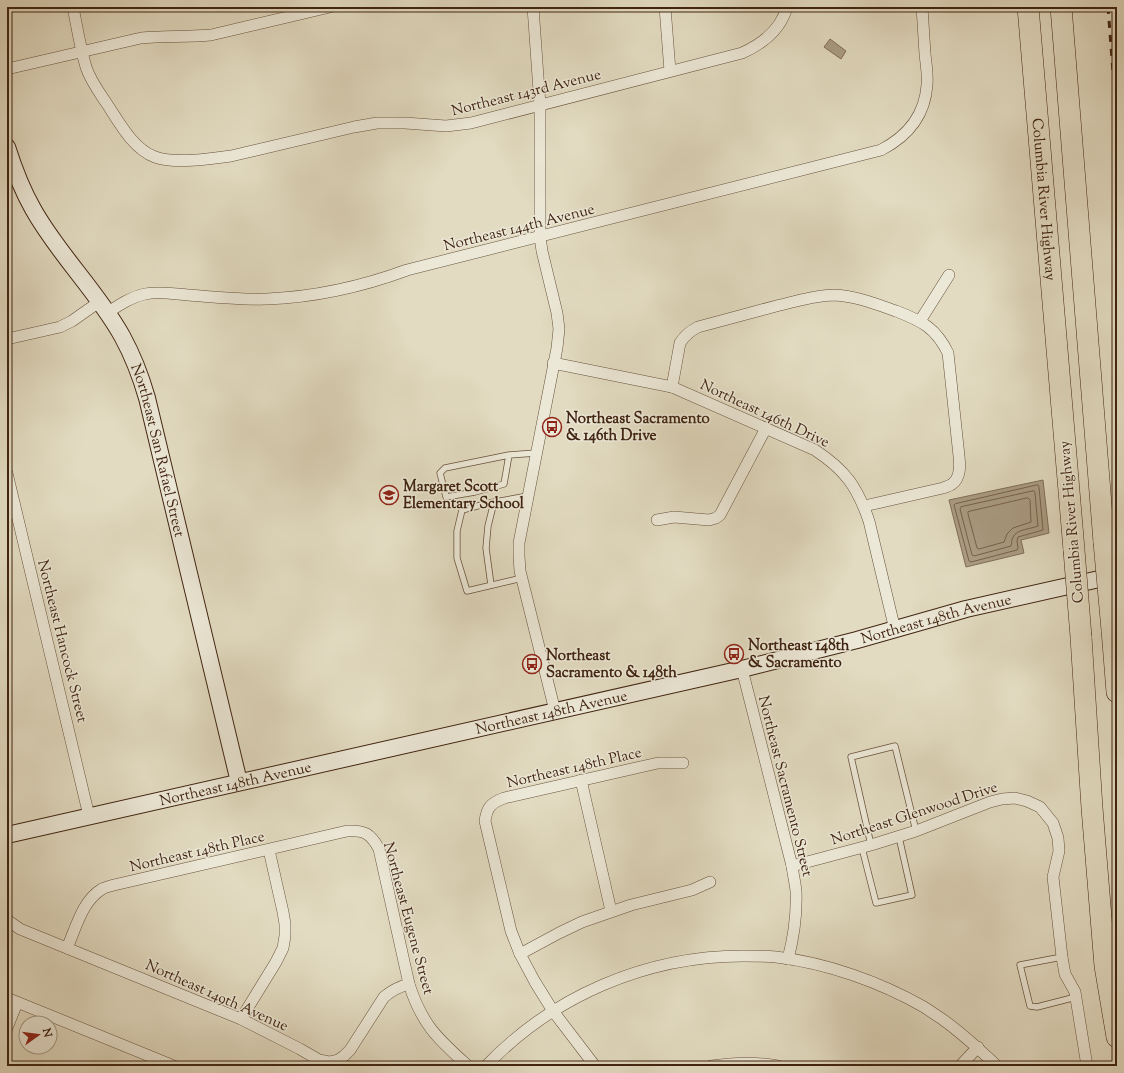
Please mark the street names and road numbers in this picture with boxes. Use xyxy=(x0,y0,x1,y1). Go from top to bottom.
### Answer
street label: Northeast 143rd Avenue xyxy=(449,65,603,122)
street label: Columbia River Highway xyxy=(1025,117,1060,282)
street label: Northeast 144th Avenue xyxy=(442,200,597,257)
street label: Northeast San Rafael Street xyxy=(124,361,189,539)
street label: Northeast 146th Drive xyxy=(696,375,833,454)
street label: Columbia River Highway xyxy=(1055,439,1090,604)
street label: Northeast Hancock Street xyxy=(31,558,92,725)
street label: Northeast 148th Avenue xyxy=(859,590,1014,650)
street label: Northeast 148th Avenue xyxy=(474,686,630,741)
street label: Northeast Sacramento Street xyxy=(752,694,817,879)
street label: Northeast 148th Place xyxy=(505,743,644,794)
street label: Northeast 148th Avenue xyxy=(158,758,314,812)
street label: Northeast Glenwood Drive xyxy=(828,778,1001,851)
street label: Northeast 148th Place xyxy=(128,827,267,878)
street label: Northeast Eugene Street xyxy=(377,840,438,997)
street label: Northeast 149th Avenue xyxy=(142,955,291,1037)

